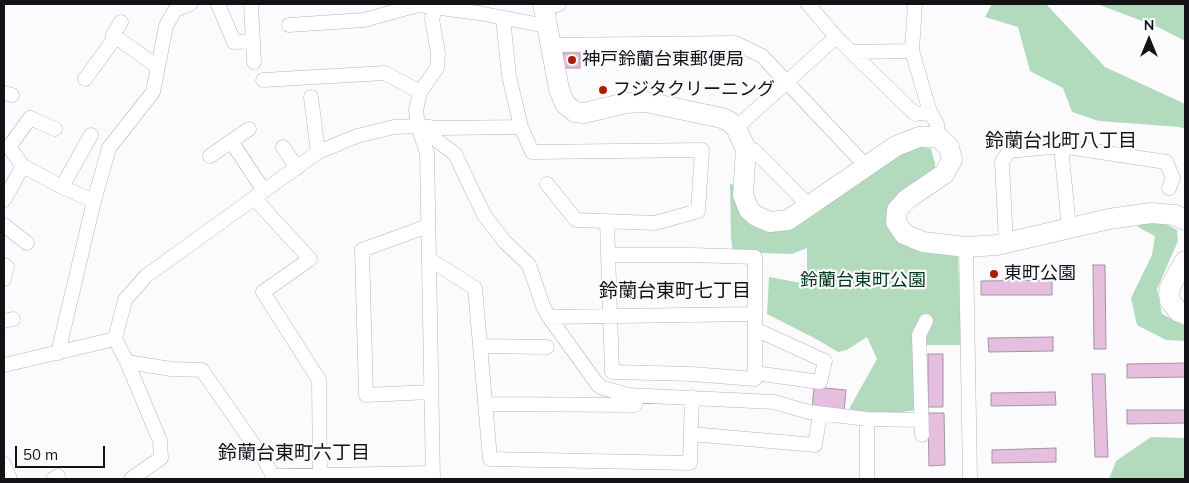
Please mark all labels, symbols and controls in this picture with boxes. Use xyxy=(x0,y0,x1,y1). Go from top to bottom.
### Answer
north arrow xyxy=(1124,15,1174,65)
text: N xyxy=(1144,16,1154,34)
place label: 神戸鈴蘭台東郵便局 xyxy=(582,49,744,71)
marker: 神戸鈴蘭台東郵便局 xyxy=(566,54,578,66)
place label: フジタクリーニング xyxy=(613,79,775,101)
marker: フジタクリーニング xyxy=(597,84,609,96)
district label: 鈴蘭台北町八丁目 xyxy=(985,130,1137,152)
place label: 東町公園 xyxy=(1004,263,1076,285)
marker: 東町公園 xyxy=(988,268,1000,280)
park label: 鈴蘭台東町公園 xyxy=(800,270,926,292)
district label: 鈴蘭台東町七丁目 xyxy=(599,280,751,302)
scale bar xyxy=(18,436,108,468)
district label: 鈴蘭台東町六丁目 xyxy=(218,442,370,464)
text: 50 m xyxy=(23,445,58,464)

